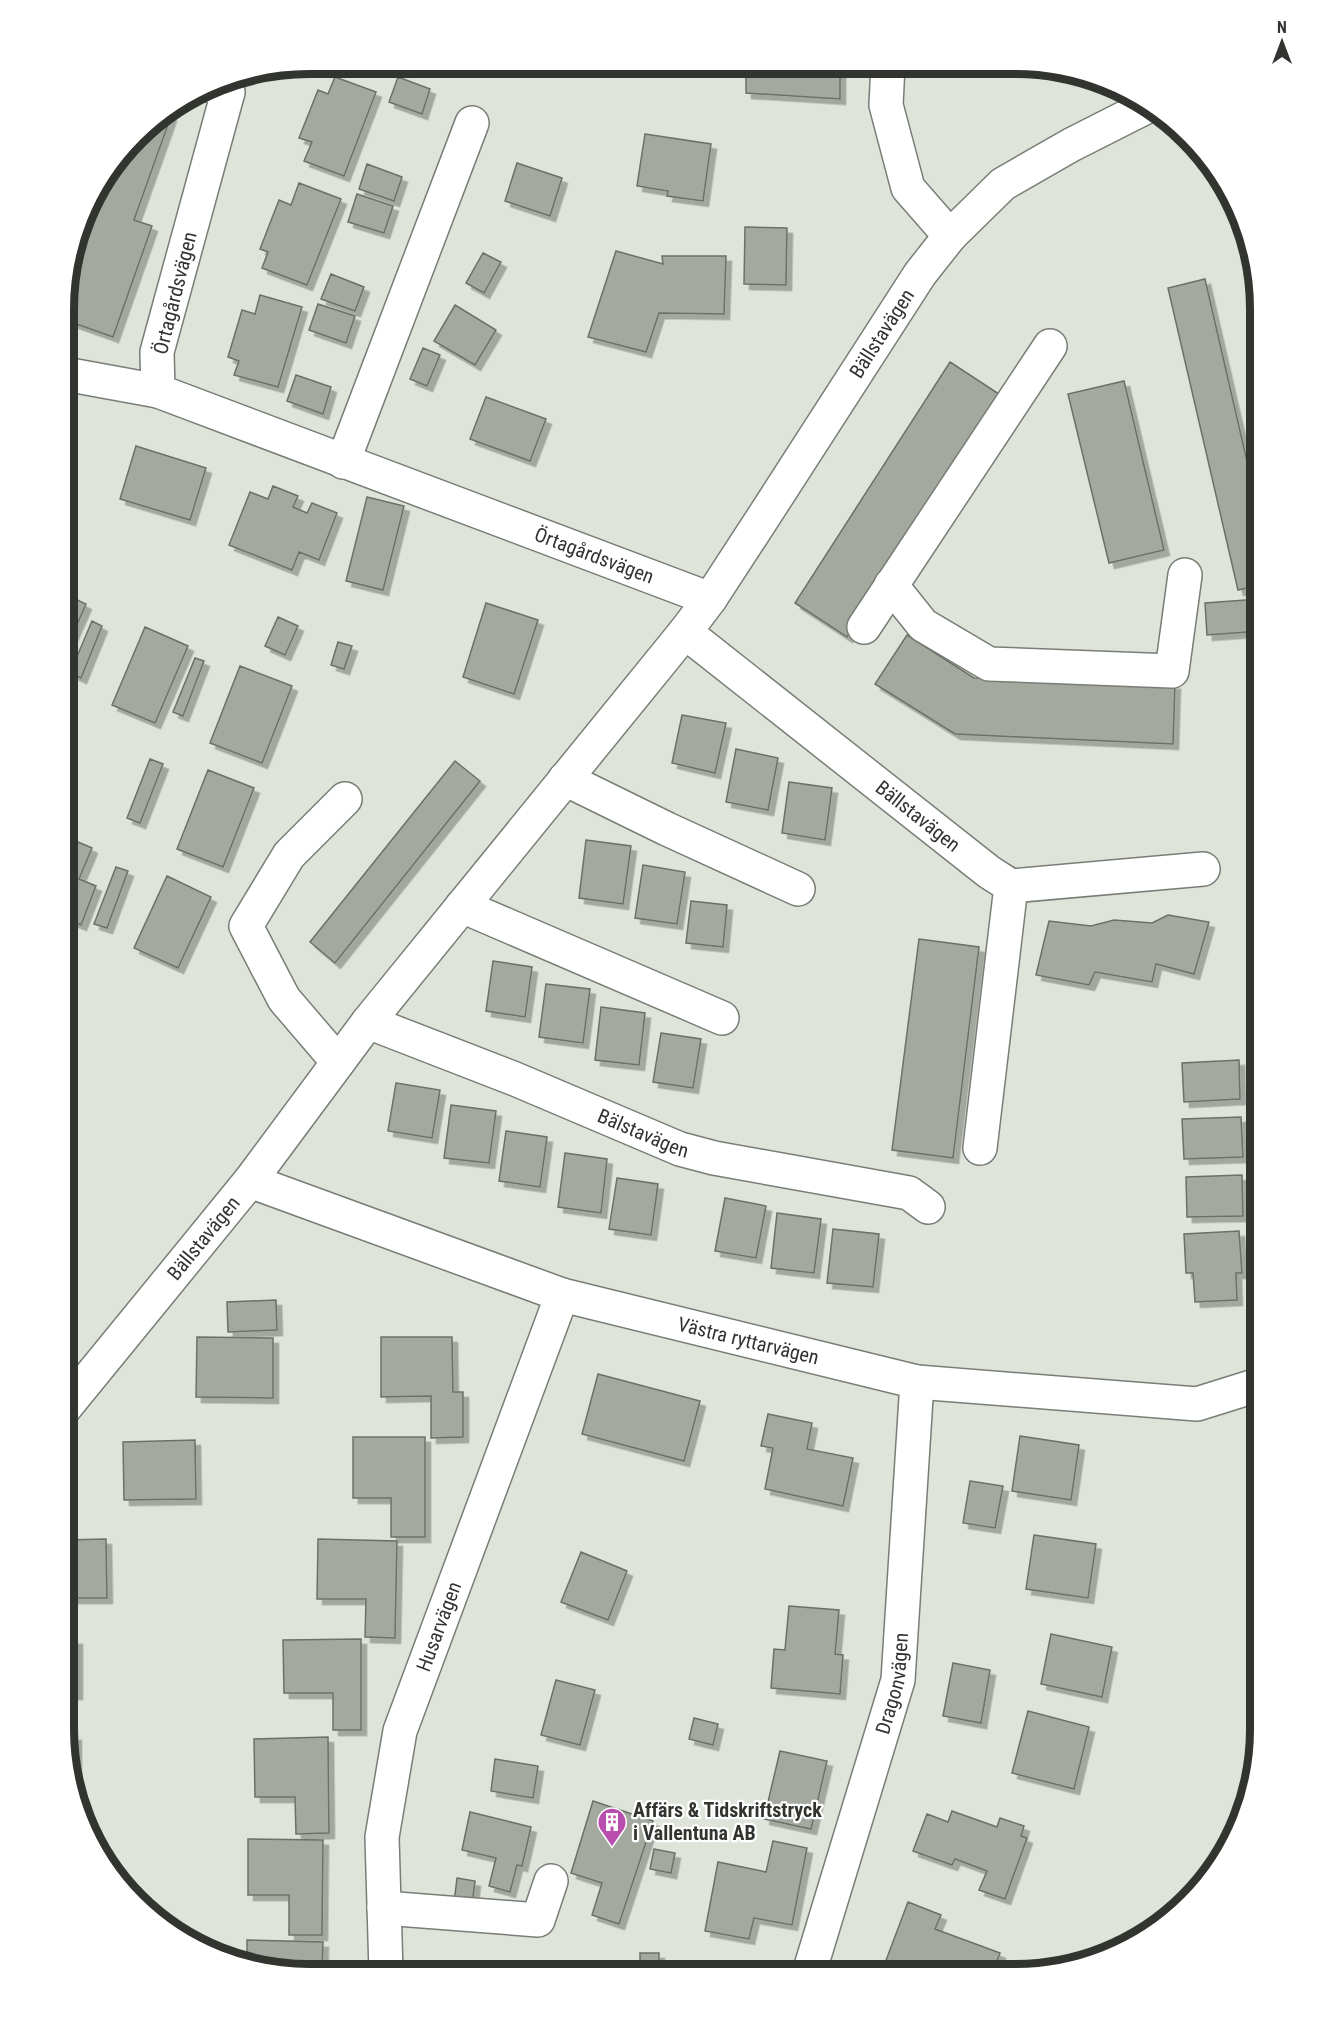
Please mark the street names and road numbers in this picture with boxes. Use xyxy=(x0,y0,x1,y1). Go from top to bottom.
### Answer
street label: Örtagårdsvägen xyxy=(148,229,202,357)
street label: Bällstavägen xyxy=(844,284,919,382)
street label: Örtagårdsvägen xyxy=(531,522,657,589)
street label: Bällstavägen xyxy=(871,775,965,857)
street label: Bälstavägen xyxy=(594,1104,691,1163)
street label: Bällstavägen xyxy=(162,1191,245,1285)
street label: Västra ryttarvägen xyxy=(675,1312,821,1370)
street label: Husarvägen xyxy=(411,1578,466,1675)
street label: Dragonvägen xyxy=(870,1632,913,1737)

